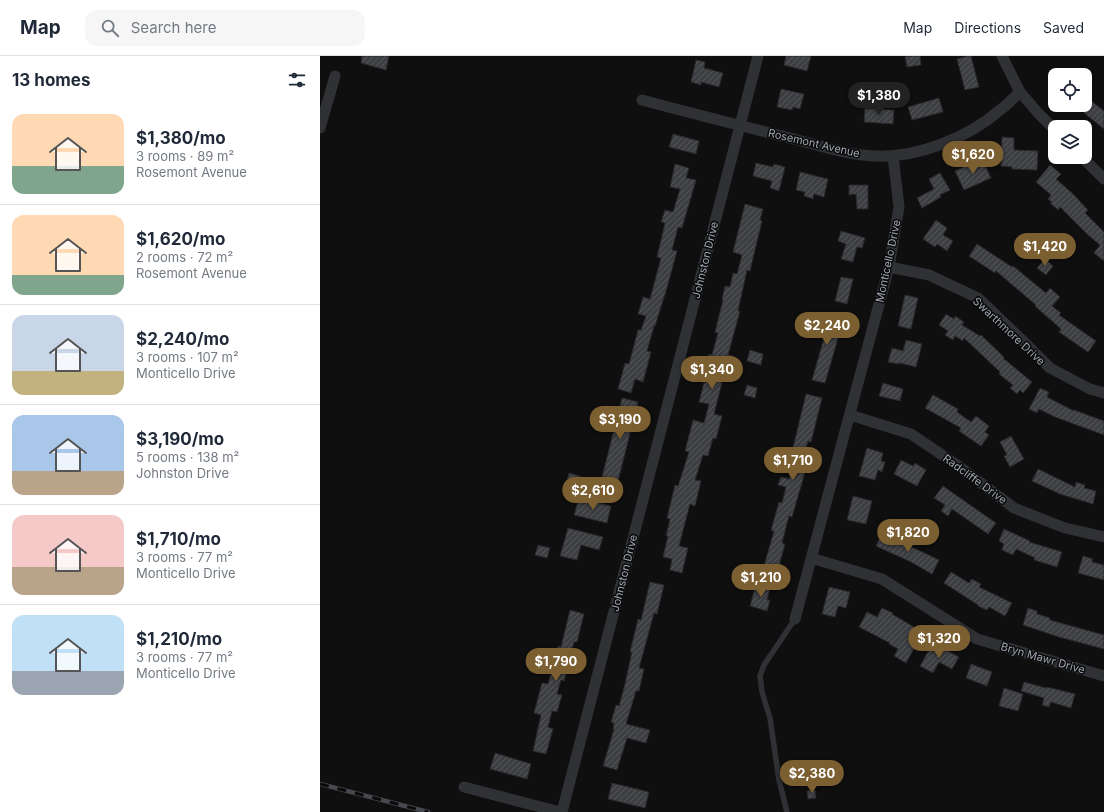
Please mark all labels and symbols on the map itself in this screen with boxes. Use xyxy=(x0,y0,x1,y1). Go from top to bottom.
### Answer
pin: $1,380 xyxy=(846,82,912,116)
street label: Rosemont Avenue xyxy=(767,126,861,160)
pin: $1,620 xyxy=(940,141,1006,175)
street label: Monticello Drive xyxy=(872,218,904,304)
street label: Johnston Drive xyxy=(689,220,721,300)
pin: $1,420 xyxy=(1012,233,1078,267)
street label: Swarthmore Drive xyxy=(970,294,1048,368)
pin: $2,240 xyxy=(794,312,860,346)
pin: $1,340 xyxy=(679,356,745,390)
pin: $3,190 xyxy=(587,406,653,440)
pin: $1,710 xyxy=(760,447,826,481)
street label: Radcliffe Drive xyxy=(940,451,1010,507)
pin: $2,610 xyxy=(560,477,626,511)
pin: $1,820 xyxy=(875,519,941,553)
street label: Johnston Drive xyxy=(608,533,640,613)
pin: $1,210 xyxy=(728,564,794,598)
pin: $1,320 xyxy=(906,625,972,659)
street label: Bryn Mawr Drive xyxy=(999,639,1087,677)
pin: $1,790 xyxy=(523,648,589,682)
pin: $2,380 xyxy=(779,760,845,794)

